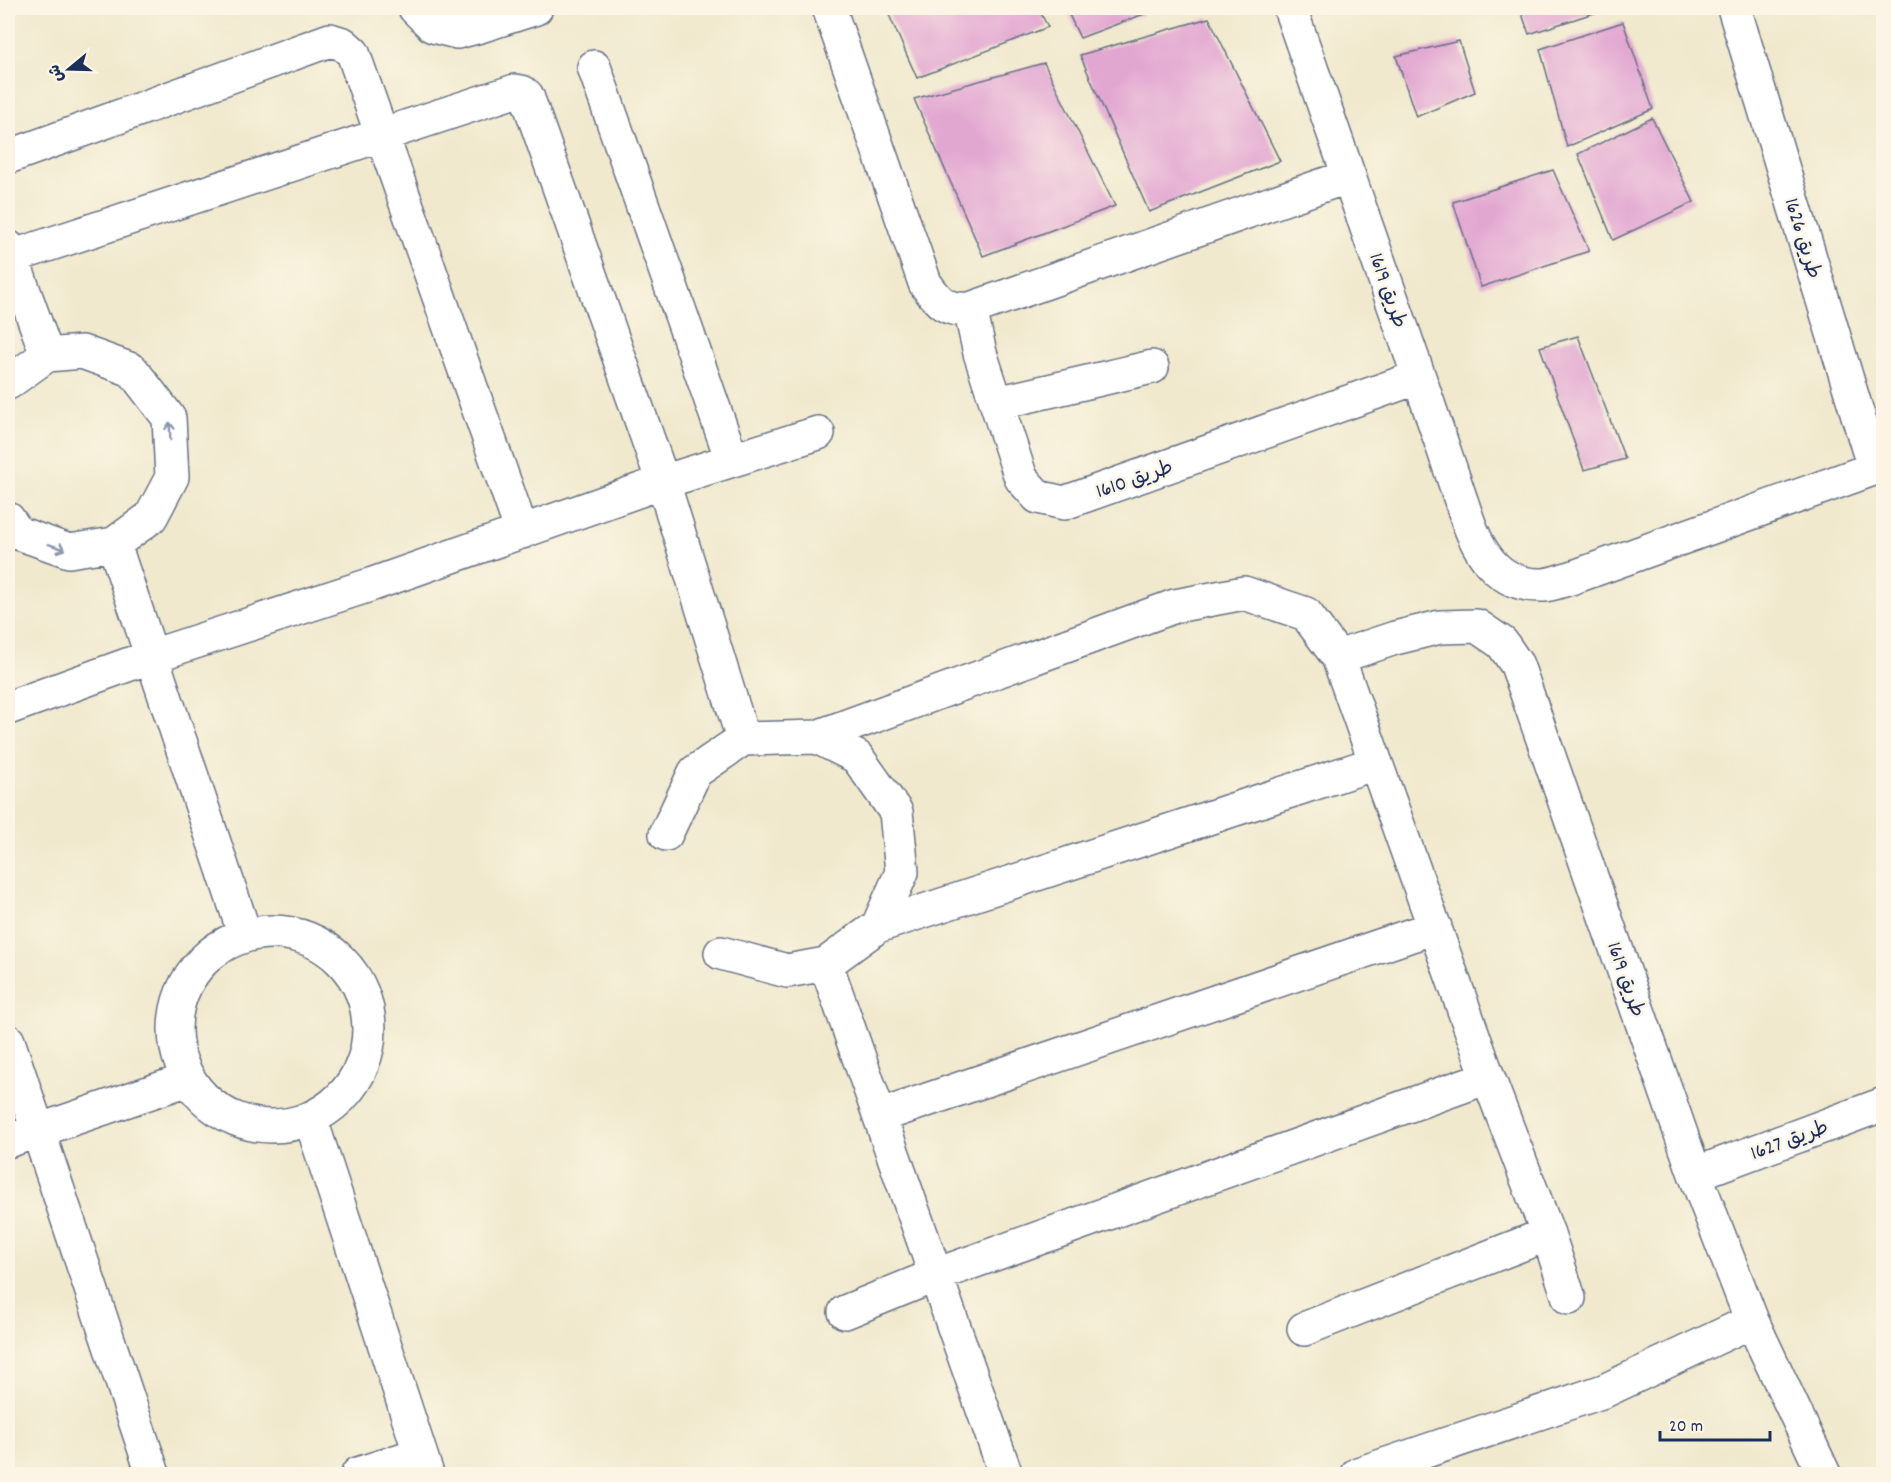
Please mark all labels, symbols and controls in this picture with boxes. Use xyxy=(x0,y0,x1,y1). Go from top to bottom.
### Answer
north arrow xyxy=(39,39,99,99)
text: ش xyxy=(43,61,71,85)
street label: طريق 1626 xyxy=(1775,195,1828,283)
street label: طريق 1619 xyxy=(1359,249,1413,333)
one-way arrow xyxy=(164,422,175,442)
street label: طريق 1610 xyxy=(1092,454,1178,508)
one-way arrow xyxy=(47,542,66,553)
street label: طريق 1619 xyxy=(1597,938,1651,1022)
street label: طريق 1627 xyxy=(1747,1114,1833,1170)
scale bar xyxy=(1660,1404,1770,1442)
text: 20 m xyxy=(1669,1415,1703,1440)

